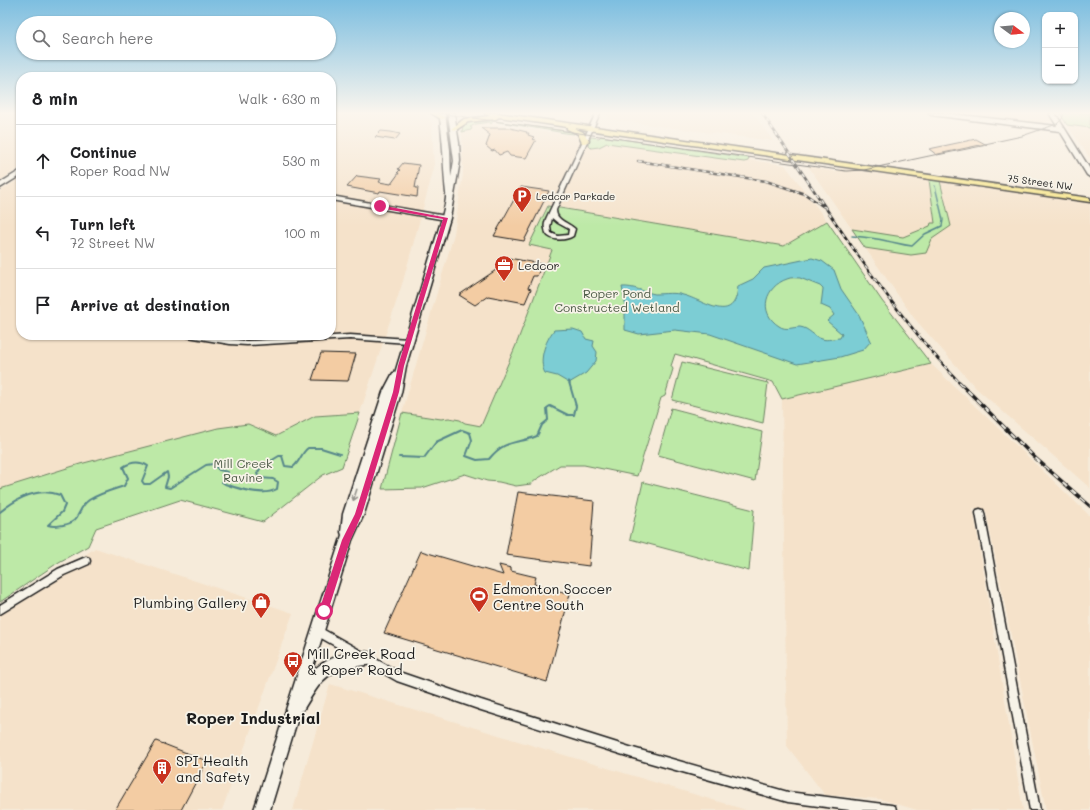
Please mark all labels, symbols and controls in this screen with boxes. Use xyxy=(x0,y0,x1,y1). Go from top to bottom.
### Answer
north arrow xyxy=(994,12,1030,48)
map controls xyxy=(1042,12,1078,84)
button: + xyxy=(1042,12,1078,48)
search box xyxy=(16,16,336,60)
icon: search xyxy=(30,27,52,49)
text: Search here xyxy=(62,28,153,48)
button: − xyxy=(1042,48,1078,84)
text: 8 min xyxy=(32,87,78,109)
text: Walk · 630 m xyxy=(238,90,320,107)
text: Continue xyxy=(70,142,137,162)
icon: ahead xyxy=(32,150,54,172)
text: 530 m xyxy=(282,152,320,169)
text: Roper Road NW xyxy=(70,162,170,179)
street label: 75 Street NW xyxy=(1006,170,1074,194)
parking icon: Ledcor Parkade xyxy=(511,185,533,213)
place label: Ledcor Parkade xyxy=(536,189,615,203)
route end xyxy=(371,197,389,215)
text: Turn left xyxy=(70,214,135,234)
icon: left xyxy=(32,222,54,244)
text: 100 m xyxy=(284,224,320,241)
text: 72 Street NW xyxy=(70,234,155,251)
office icon: Ledcor xyxy=(493,254,515,282)
place label: Ledcor xyxy=(518,257,560,273)
park label: Roper Pond Constructed Wetland xyxy=(554,285,680,315)
icon: arrive xyxy=(32,294,54,316)
text: Arrive at destination xyxy=(70,295,230,315)
park label: Mill Creek Ravine xyxy=(214,455,272,485)
one-way arrow xyxy=(351,488,358,501)
place label: Edmonton Soccer Centre South xyxy=(493,579,612,614)
sports icon: Edmonton Soccer Centre South xyxy=(468,585,490,613)
shop icon: Plumbing Gallery xyxy=(250,591,272,619)
place label: Plumbing Gallery xyxy=(133,593,247,612)
route start xyxy=(315,602,333,620)
place label: Mill Creek Road & Roper Road xyxy=(307,644,415,679)
bus stop icon: Mill Creek Road & Roper Road xyxy=(282,650,304,678)
district label: Roper Industrial xyxy=(186,707,320,728)
place label: SPI Health and Safety xyxy=(176,751,250,786)
building icon: SPI Health and Safety xyxy=(151,757,173,785)

